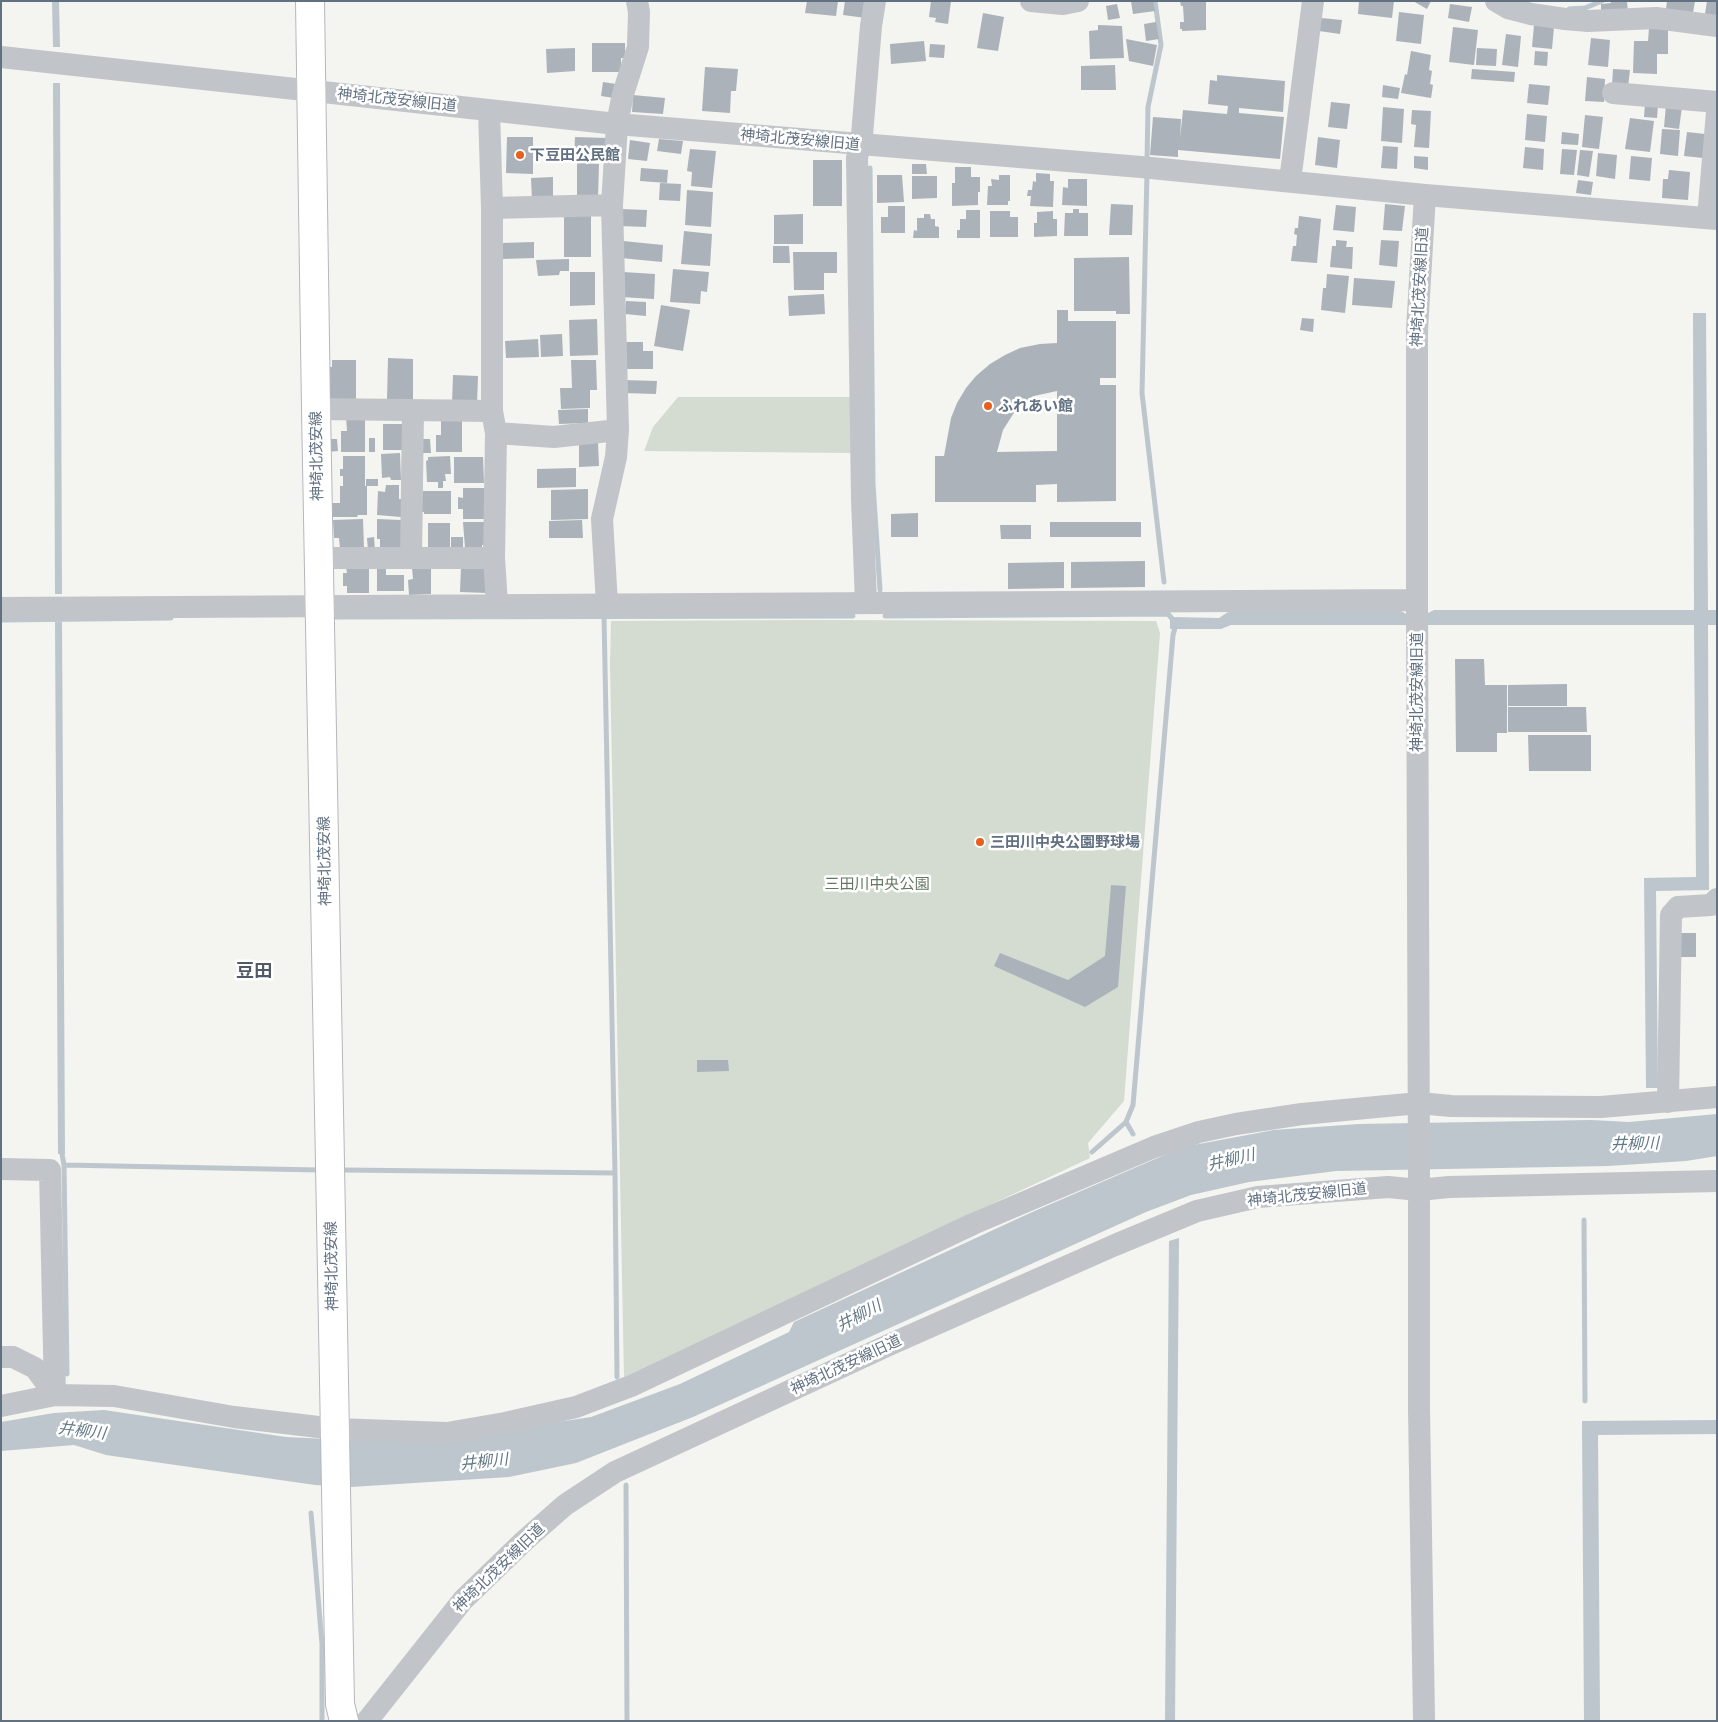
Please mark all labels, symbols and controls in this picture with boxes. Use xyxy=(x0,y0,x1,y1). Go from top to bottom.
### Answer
street label: 神埼北茂安線旧道 xyxy=(336,85,458,115)
street label: 神埼北茂安線旧道 xyxy=(739,126,861,154)
place label: 下豆田公民館 xyxy=(530,146,620,164)
marker: 下豆田公民館 xyxy=(514,149,526,161)
street label: 神埼北茂安線旧道 xyxy=(1408,227,1432,347)
place label: ふれあい館 xyxy=(998,397,1073,415)
marker: ふれあい館 xyxy=(982,400,994,412)
street label: 神埼北茂安線 xyxy=(307,411,327,501)
street label: 神埼北茂安線旧道 xyxy=(1408,632,1426,752)
street label: 神埼北茂安線 xyxy=(315,816,335,906)
place label: 三田川中央公園野球場 xyxy=(990,833,1140,851)
marker: 三田川中央公園野球場 xyxy=(974,836,986,848)
park label: 三田川中央公園 xyxy=(825,875,929,893)
district label: 豆田 xyxy=(236,961,272,983)
water label: 井柳川 xyxy=(1611,1134,1659,1154)
water label: 井柳川 xyxy=(1205,1145,1257,1175)
street label: 神埼北茂安線旧道 xyxy=(1246,1180,1368,1210)
street label: 神埼北茂安線 xyxy=(322,1221,342,1311)
water label: 井柳川 xyxy=(833,1296,885,1336)
street label: 神埼北茂安線旧道 xyxy=(788,1331,904,1399)
water label: 井柳川 xyxy=(57,1419,107,1443)
water label: 井柳川 xyxy=(459,1450,509,1474)
street label: 神埼北茂安線旧道 xyxy=(450,1520,548,1616)

